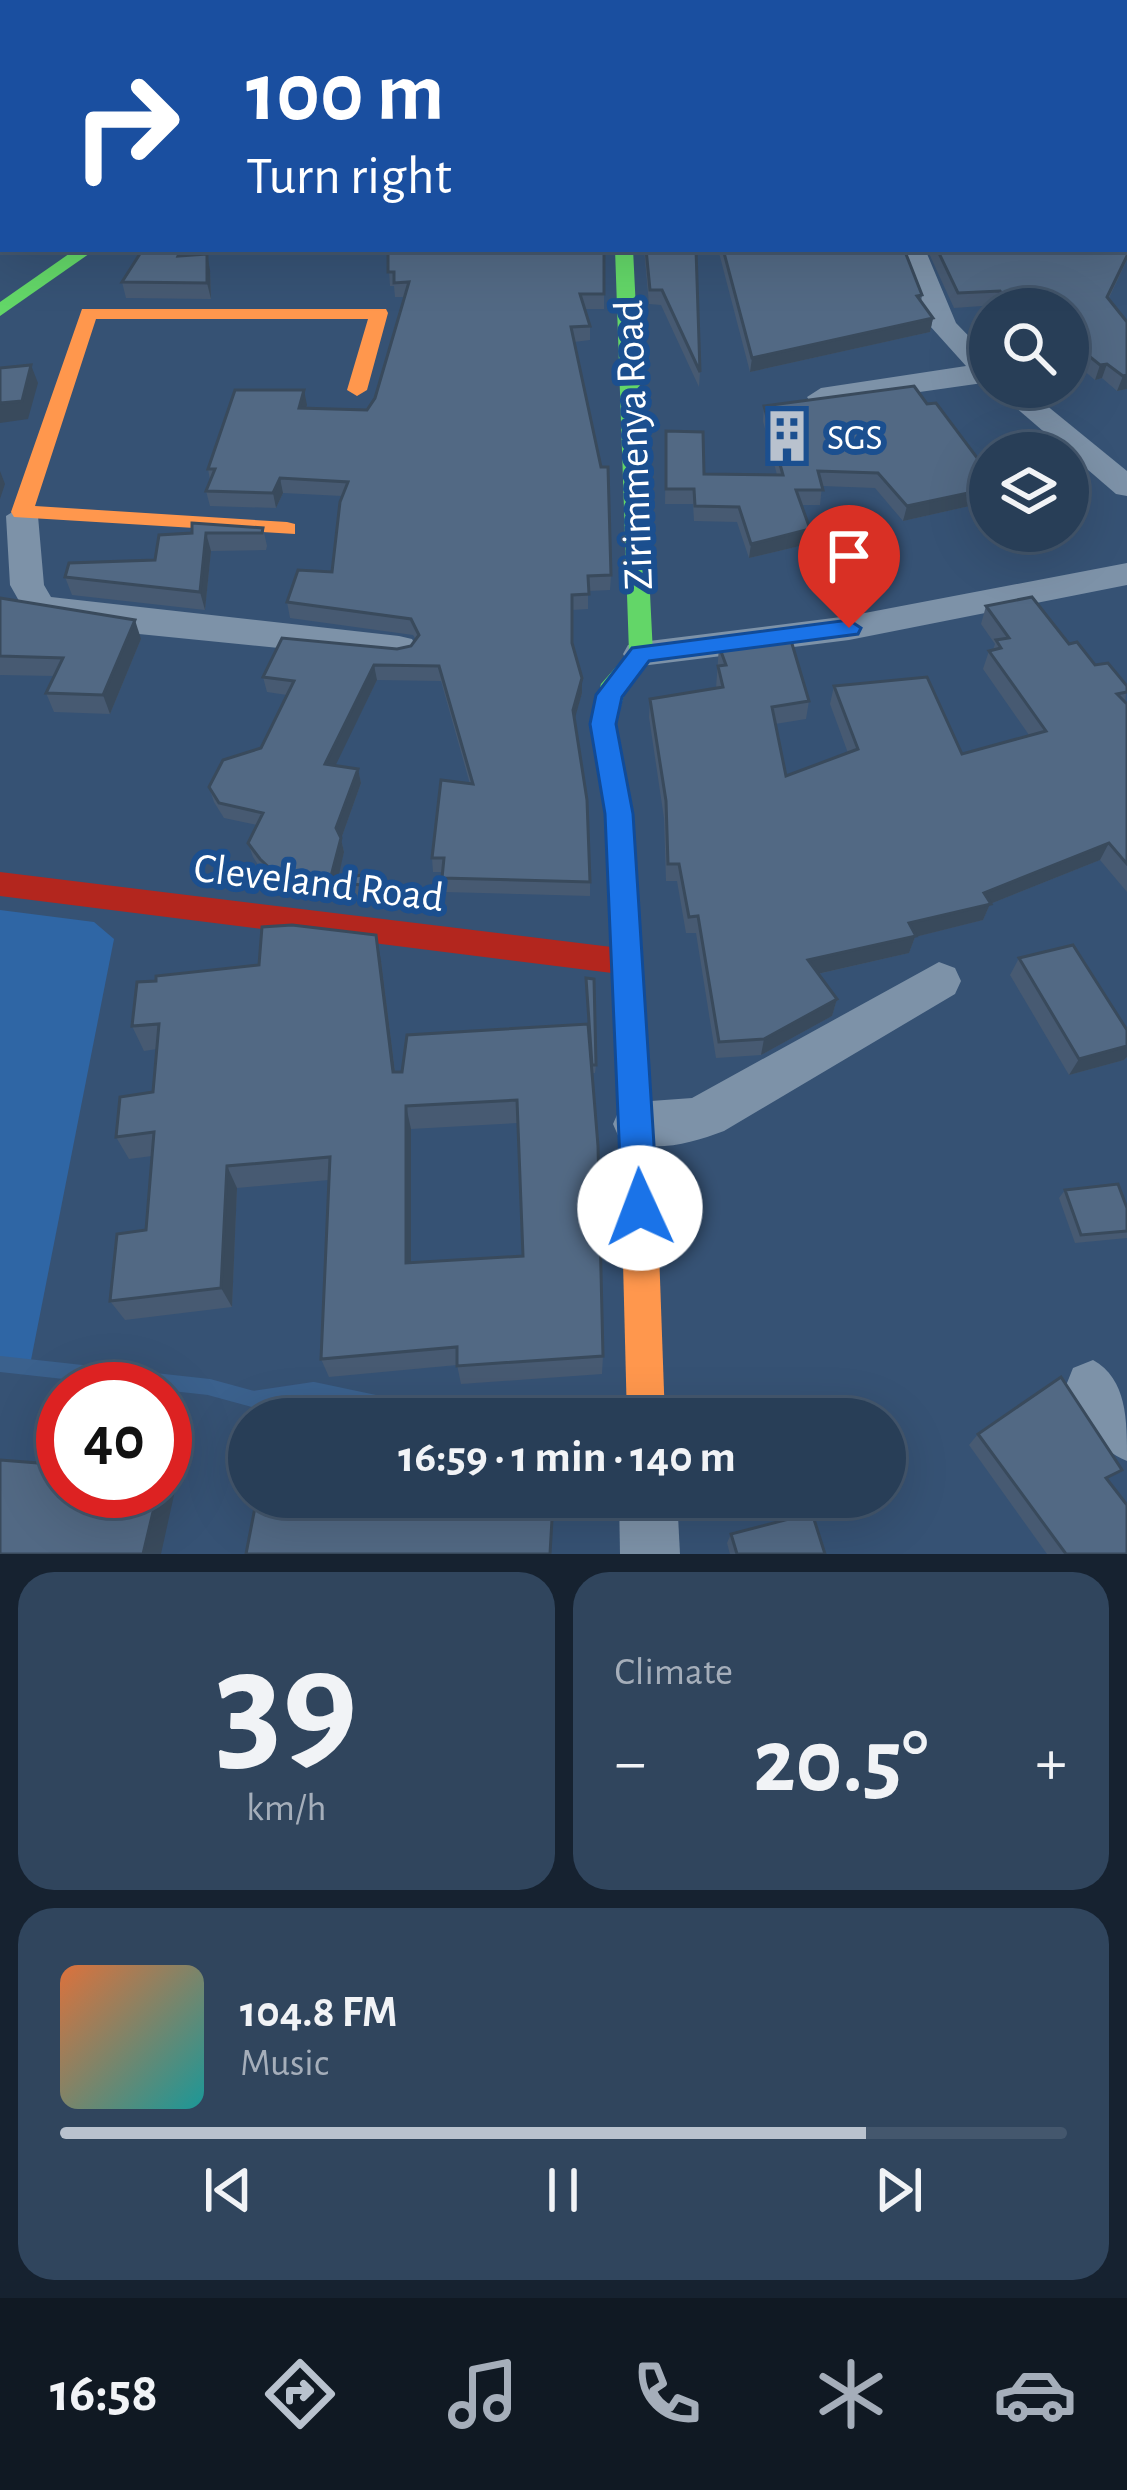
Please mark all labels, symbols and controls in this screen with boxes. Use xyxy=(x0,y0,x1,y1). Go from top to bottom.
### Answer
icon: right xyxy=(48,48,204,204)
text: 100 m xyxy=(246,52,444,136)
text: Turn right xyxy=(246,150,452,204)
map controls xyxy=(969,288,1089,552)
button: search xyxy=(969,288,1089,408)
street label: Zirimmenya Road xyxy=(608,299,660,591)
building icon: SGS xyxy=(758,407,816,465)
place label: SGS xyxy=(827,420,883,456)
button: layers xyxy=(969,432,1089,552)
pin xyxy=(798,505,900,628)
icon: arrive xyxy=(816,523,882,589)
street label: Cleveland Road xyxy=(191,847,446,919)
position arrow xyxy=(577,1145,703,1271)
speed limit sign: 40 xyxy=(36,1362,192,1518)
text: 16:59 · 1 min · 140 m xyxy=(398,1435,736,1480)
text: 39 xyxy=(215,1629,358,1785)
text: Climate xyxy=(615,1653,733,1692)
text: 20.5° xyxy=(753,1718,928,1808)
text: − xyxy=(615,1730,646,1796)
text: + xyxy=(1035,1730,1067,1796)
text: km/h xyxy=(246,1789,326,1828)
text: 104.8 FM xyxy=(240,1990,398,2035)
text: Music xyxy=(240,2044,329,2083)
icon: previous xyxy=(195,2157,261,2223)
icon: pause xyxy=(530,2157,596,2223)
icon: next xyxy=(866,2157,932,2223)
icon: directions xyxy=(258,2352,342,2436)
icon: music xyxy=(441,2352,525,2436)
icon: phone xyxy=(625,2352,709,2436)
icon: climate xyxy=(809,2352,893,2436)
icon: car xyxy=(993,2352,1077,2436)
text: 16:58 xyxy=(50,2367,158,2421)

